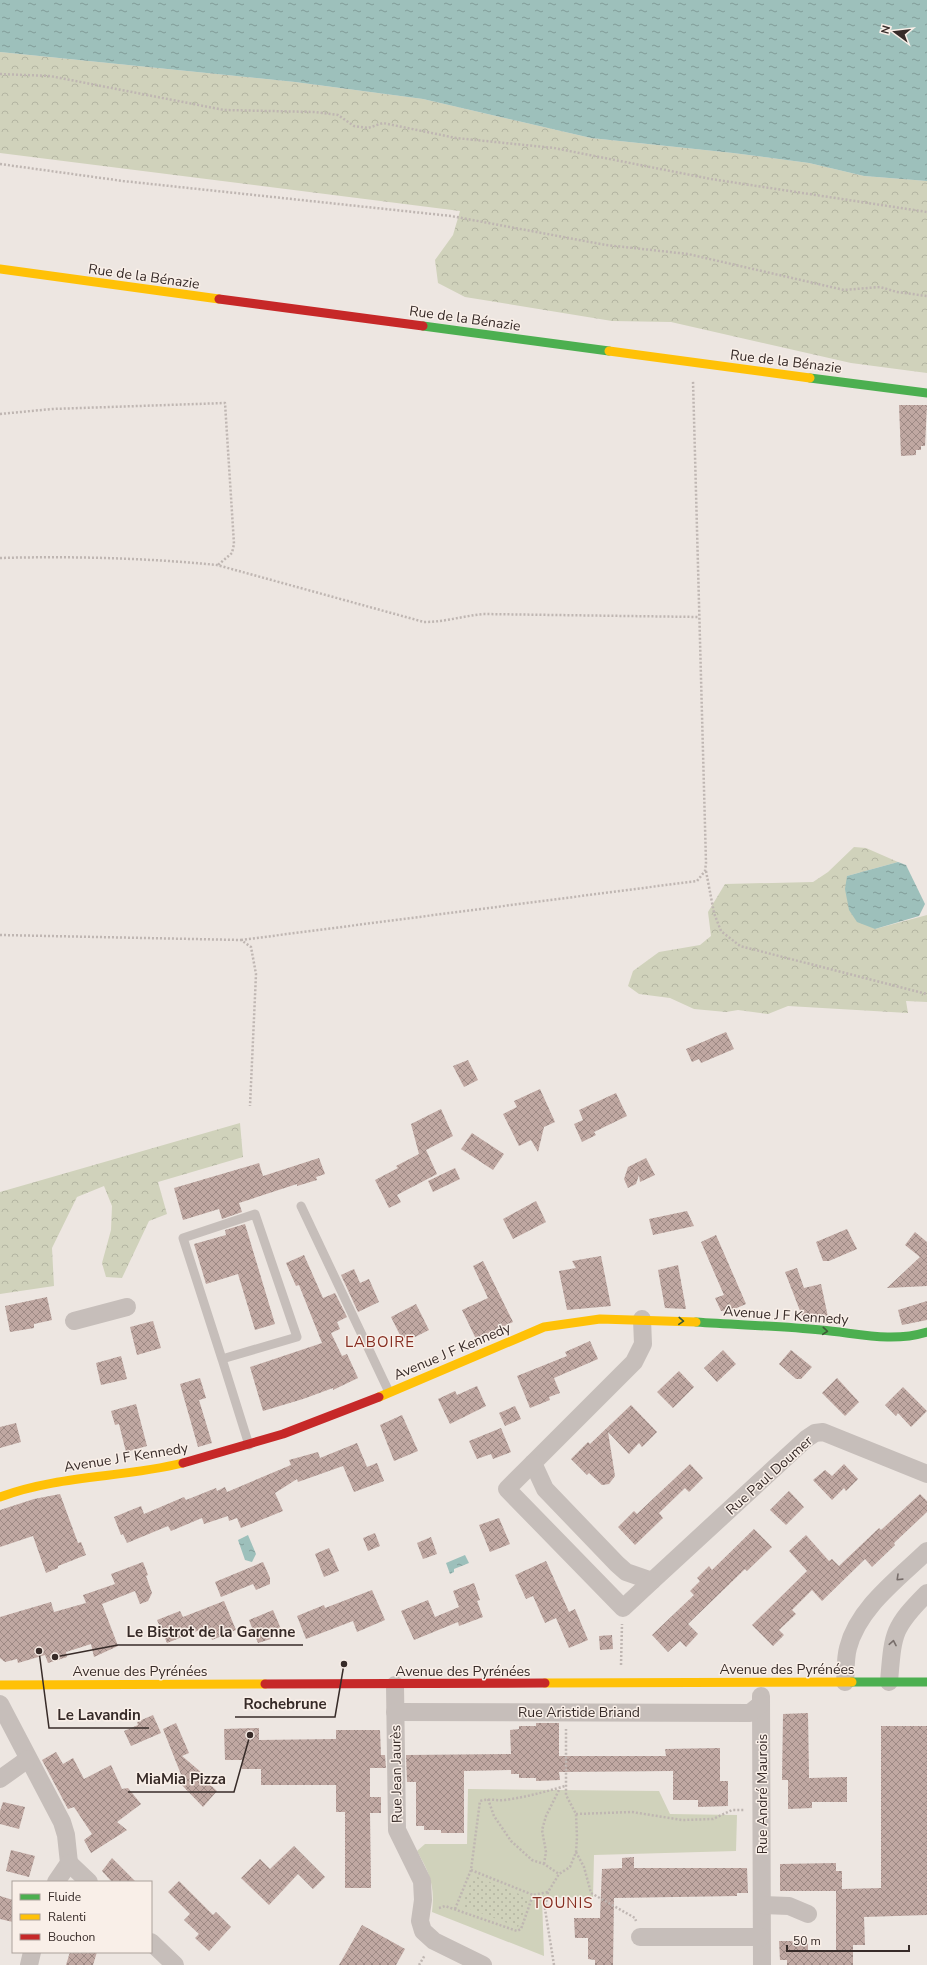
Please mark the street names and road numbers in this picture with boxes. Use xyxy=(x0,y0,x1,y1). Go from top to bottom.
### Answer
street label: Rue de la Bénazie xyxy=(87,259,201,294)
street label: Rue de la Bénazie xyxy=(408,301,522,336)
street label: Rue de la Bénazie xyxy=(729,345,843,378)
street label: Avenue J F Kennedy xyxy=(723,1302,850,1329)
street label: Avenue J F Kennedy xyxy=(391,1318,514,1385)
street label: Rue Paul Doumer xyxy=(722,1431,817,1519)
street label: Avenue J F Kennedy xyxy=(63,1438,190,1477)
street label: Avenue des Pyrénées xyxy=(719,1660,855,1679)
street label: Avenue des Pyrénées xyxy=(72,1662,208,1681)
street label: Avenue des Pyrénées xyxy=(395,1662,531,1681)
street label: Rue Aristide Briand xyxy=(518,1703,640,1722)
street label: Rue Jean Jaurès xyxy=(386,1725,407,1823)
street label: Rue André Maurois xyxy=(753,1733,772,1854)

